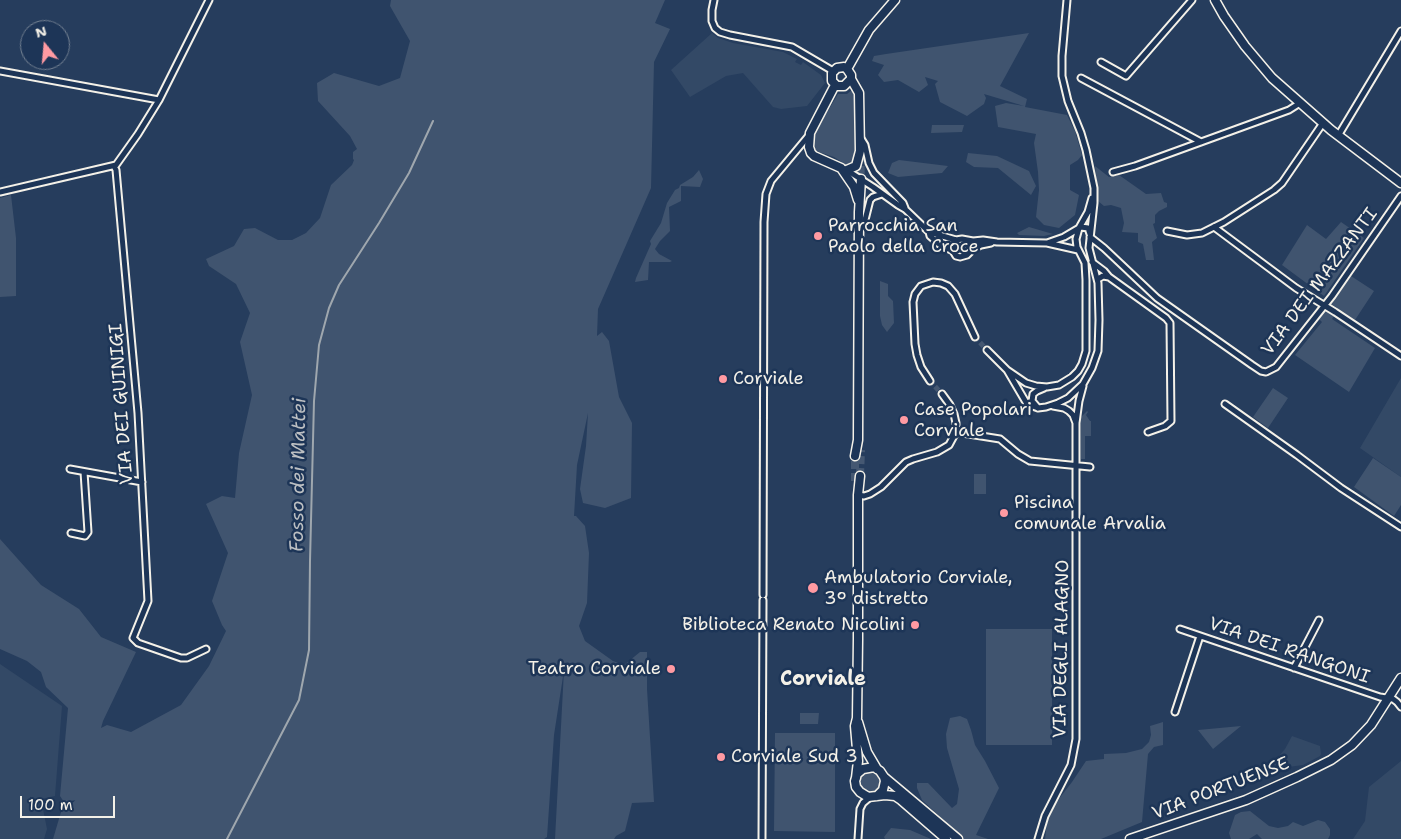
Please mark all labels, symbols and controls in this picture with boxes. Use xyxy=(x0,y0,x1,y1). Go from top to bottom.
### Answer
north arrow xyxy=(20,20,70,70)
text: N xyxy=(33,21,49,42)
street label: VIA DEI MAZZANTI xyxy=(1257,204,1383,360)
place label: Parrocchia San Paolo della Croce xyxy=(828,215,979,258)
marker: Parrocchia San Paolo della Croce xyxy=(812,230,824,242)
street label: VIA DEI GUINIGI xyxy=(106,323,138,485)
place label: Corviale xyxy=(733,368,804,390)
marker: Corviale xyxy=(717,373,729,385)
water label: Fosso dei Mattei xyxy=(286,398,312,552)
place label: Case Popolari Corviale xyxy=(914,399,1032,442)
marker: Case Popolari Corviale xyxy=(898,414,910,426)
place label: Piscina comunale Arvalia xyxy=(1014,492,1166,534)
marker: Piscina comunale Arvalia xyxy=(998,507,1010,519)
street label: VIA DEGLI ALAGNO xyxy=(1050,560,1074,738)
place label: Ambulatorio Corviale, 3° distretto xyxy=(824,567,1012,610)
marker: Ambulatorio Corviale, 3° distretto xyxy=(806,581,820,595)
street label: VIA DEI RANGONI xyxy=(1206,613,1372,689)
place label: Biblioteca Renato Nicolini xyxy=(682,614,905,636)
marker: Biblioteca Renato Nicolini xyxy=(909,619,921,631)
place label: Teatro Corviale xyxy=(528,658,661,680)
marker: Teatro Corviale xyxy=(665,663,677,675)
district label: Corviale xyxy=(780,668,866,692)
place label: Corviale Sud 3 xyxy=(731,746,858,768)
marker: Corviale Sud 3 xyxy=(715,751,727,763)
street label: VIA PORTUENSE xyxy=(1150,753,1292,825)
scale bar xyxy=(22,786,118,818)
text: 100 m xyxy=(28,795,73,815)

